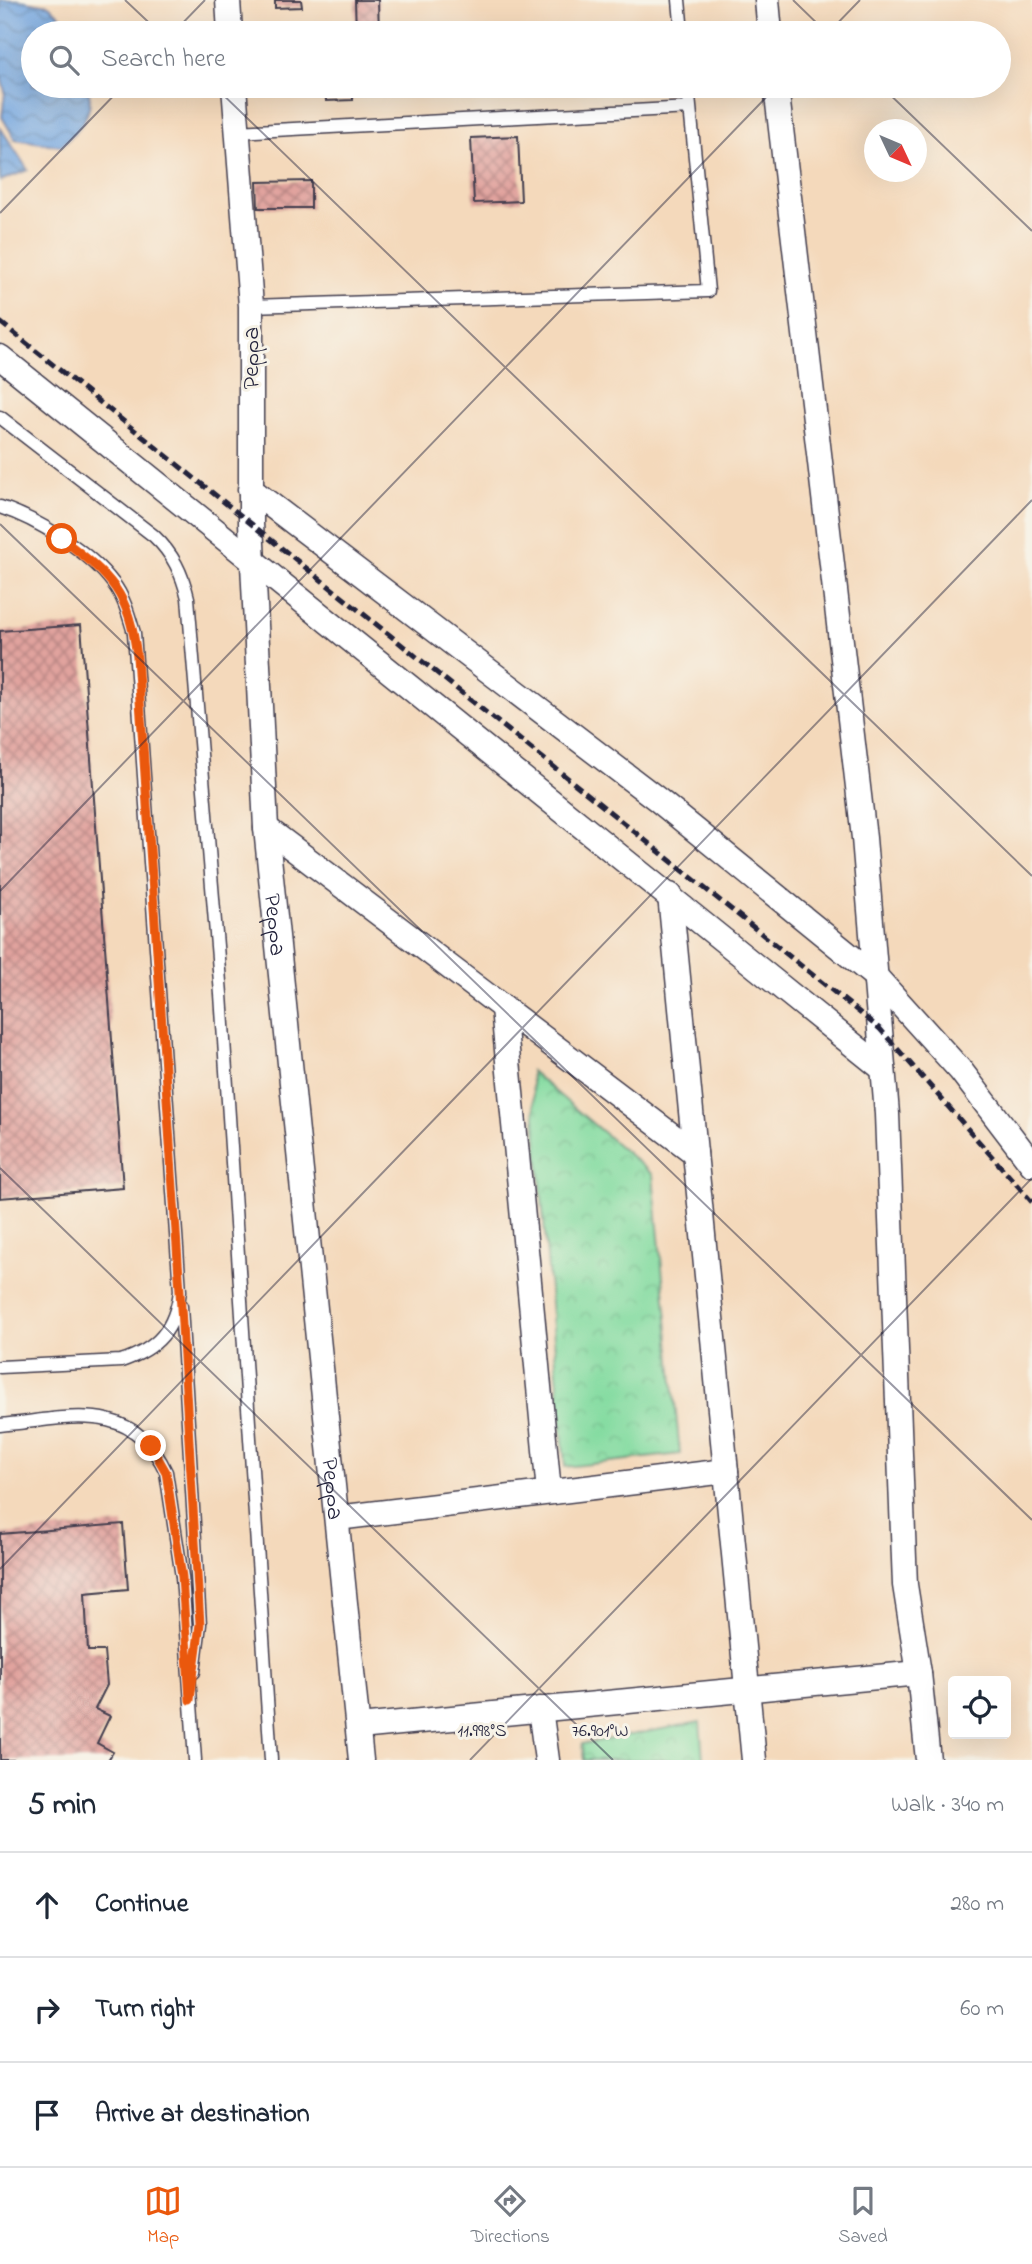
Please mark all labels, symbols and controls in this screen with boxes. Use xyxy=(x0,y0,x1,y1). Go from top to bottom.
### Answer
search box xyxy=(21,21,1011,98)
icon: search xyxy=(45,41,83,79)
text: Search here xyxy=(101,41,226,79)
north arrow xyxy=(864,119,927,182)
street label: Peppa xyxy=(235,327,270,389)
route start xyxy=(46,523,77,554)
street label: Peppa xyxy=(253,892,294,958)
route end xyxy=(135,1430,166,1461)
street label: Peppa xyxy=(310,1456,351,1522)
map controls xyxy=(948,1676,1011,1739)
button: locate xyxy=(948,1676,1011,1739)
text: 11.998°S xyxy=(457,1719,507,1745)
text: 76.901°W xyxy=(572,1719,628,1745)
text: 5 min xyxy=(28,1784,96,1828)
text: Walk · 340 m xyxy=(891,1789,1004,1822)
icon: ahead xyxy=(28,1886,66,1924)
text: Continue xyxy=(95,1886,188,1924)
text: 280 m xyxy=(950,1888,1004,1921)
icon: right xyxy=(28,1991,66,2029)
text: Turn right xyxy=(95,1991,195,2029)
text: 60 m xyxy=(960,1993,1004,2026)
icon: arrive xyxy=(28,2096,66,2134)
text: Arrive at destination xyxy=(95,2096,310,2134)
tab: Map xyxy=(144,2182,182,2251)
tab: Directions xyxy=(471,2182,550,2251)
tab: Saved xyxy=(838,2182,888,2251)

